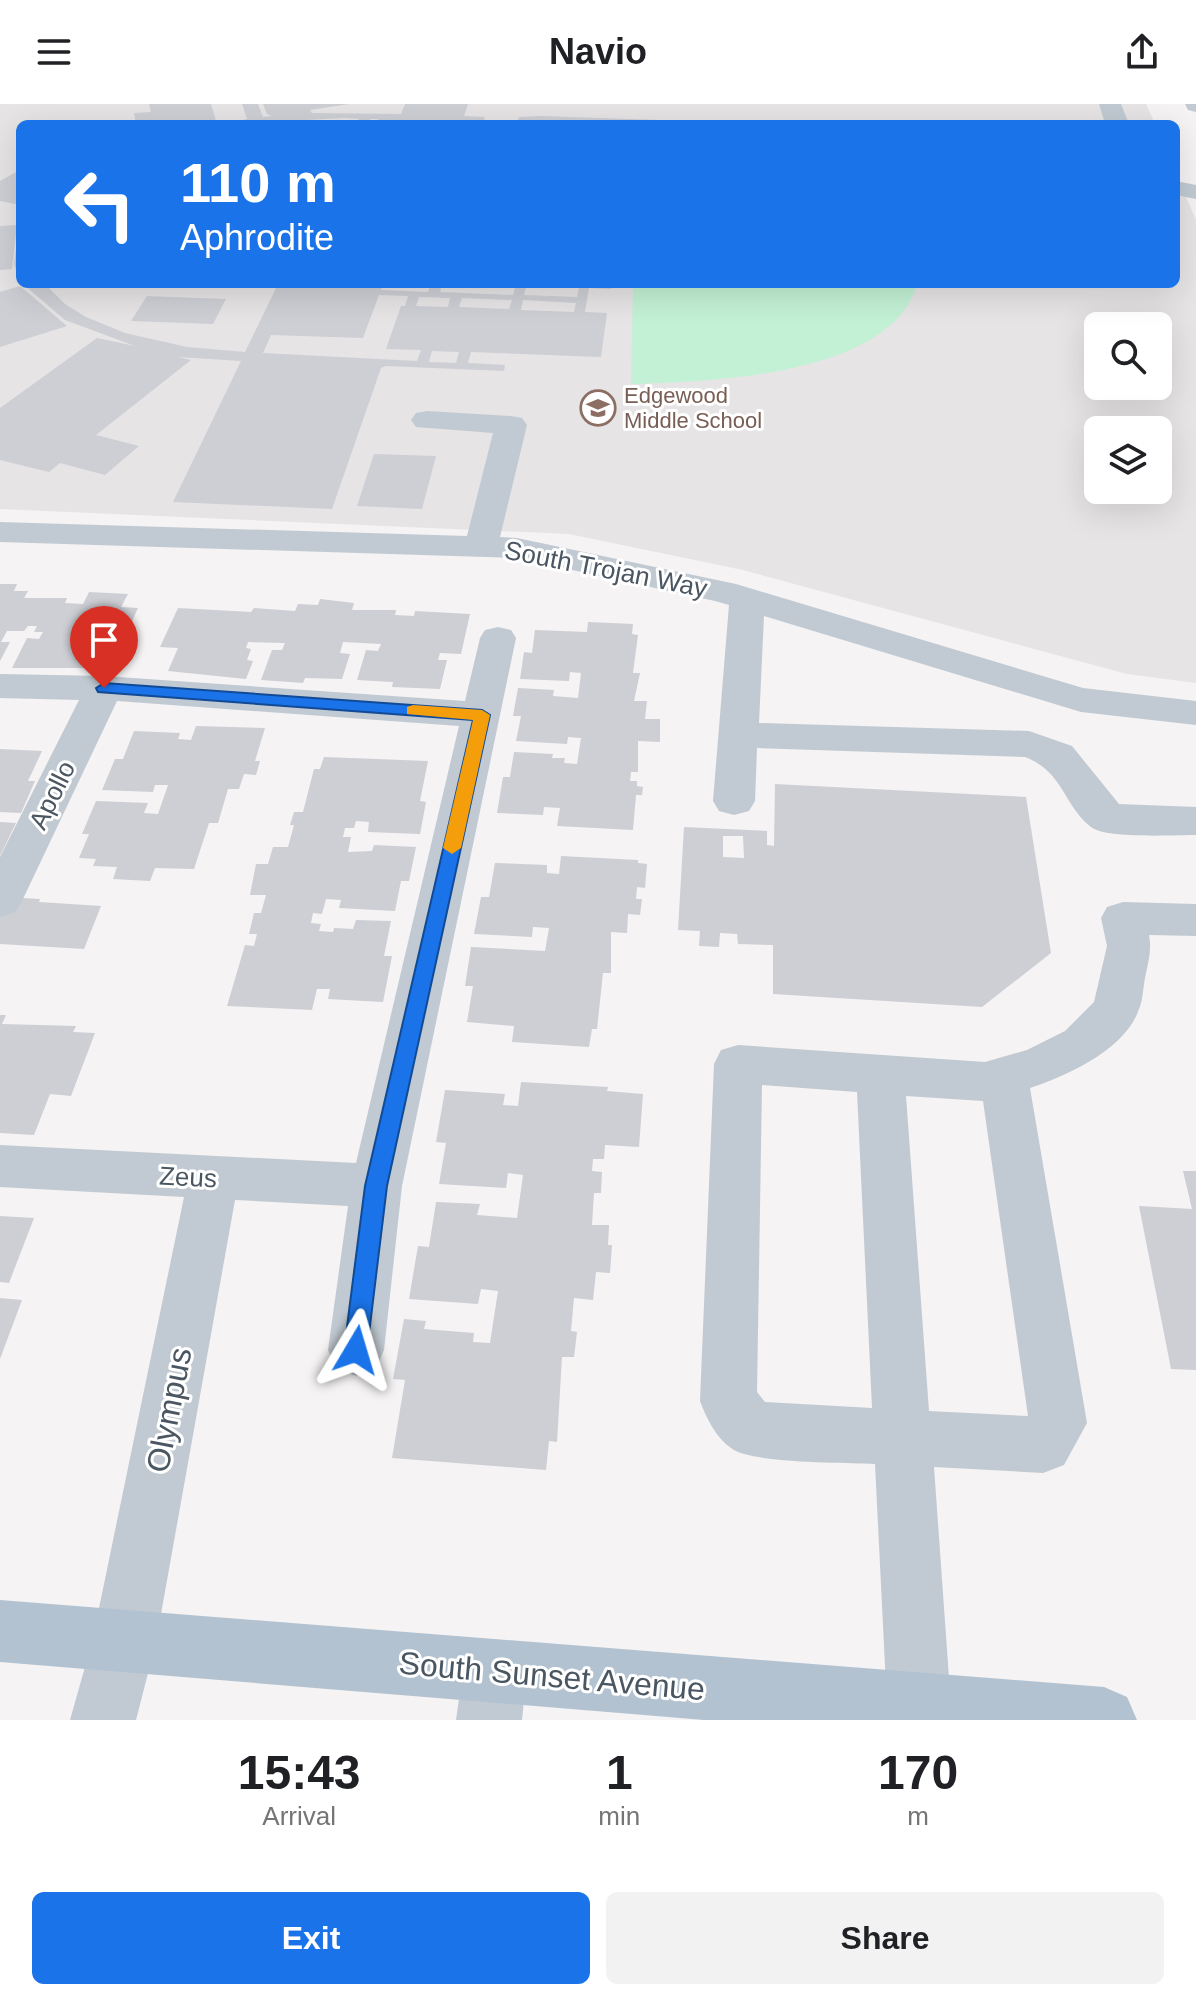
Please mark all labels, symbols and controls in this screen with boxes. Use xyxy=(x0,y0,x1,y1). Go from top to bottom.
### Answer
icon: menu xyxy=(32,30,76,74)
icon: share xyxy=(1120,30,1164,74)
text: Navio xyxy=(549,31,647,72)
text: 110 m xyxy=(180,151,336,214)
icon: left xyxy=(48,152,152,256)
text: Aphrodite xyxy=(180,217,334,258)
map controls xyxy=(1084,312,1172,504)
button: search xyxy=(1084,312,1172,400)
place label: Edgewood Middle School xyxy=(624,383,762,433)
school or university icon: Edgewood Middle School xyxy=(579,389,617,427)
button: layers xyxy=(1084,416,1172,504)
street label: South Trojan Way xyxy=(502,535,710,603)
pin xyxy=(70,606,138,688)
icon: arrive xyxy=(82,618,126,662)
street label: Apollo xyxy=(23,756,81,834)
street label: Zeus xyxy=(158,1161,218,1193)
position arrow xyxy=(314,1308,398,1392)
street label: Olympus xyxy=(139,1345,199,1475)
street label: South Sunset Avenue xyxy=(397,1645,707,1707)
text: 15:43 xyxy=(238,1746,361,1799)
text: 1 xyxy=(606,1746,633,1799)
text: 170 xyxy=(878,1746,958,1799)
text: Arrival xyxy=(262,1801,336,1831)
text: min xyxy=(598,1801,640,1831)
text: m xyxy=(907,1801,929,1831)
button: Exit xyxy=(32,1892,590,1984)
button: Share xyxy=(606,1892,1164,1984)

